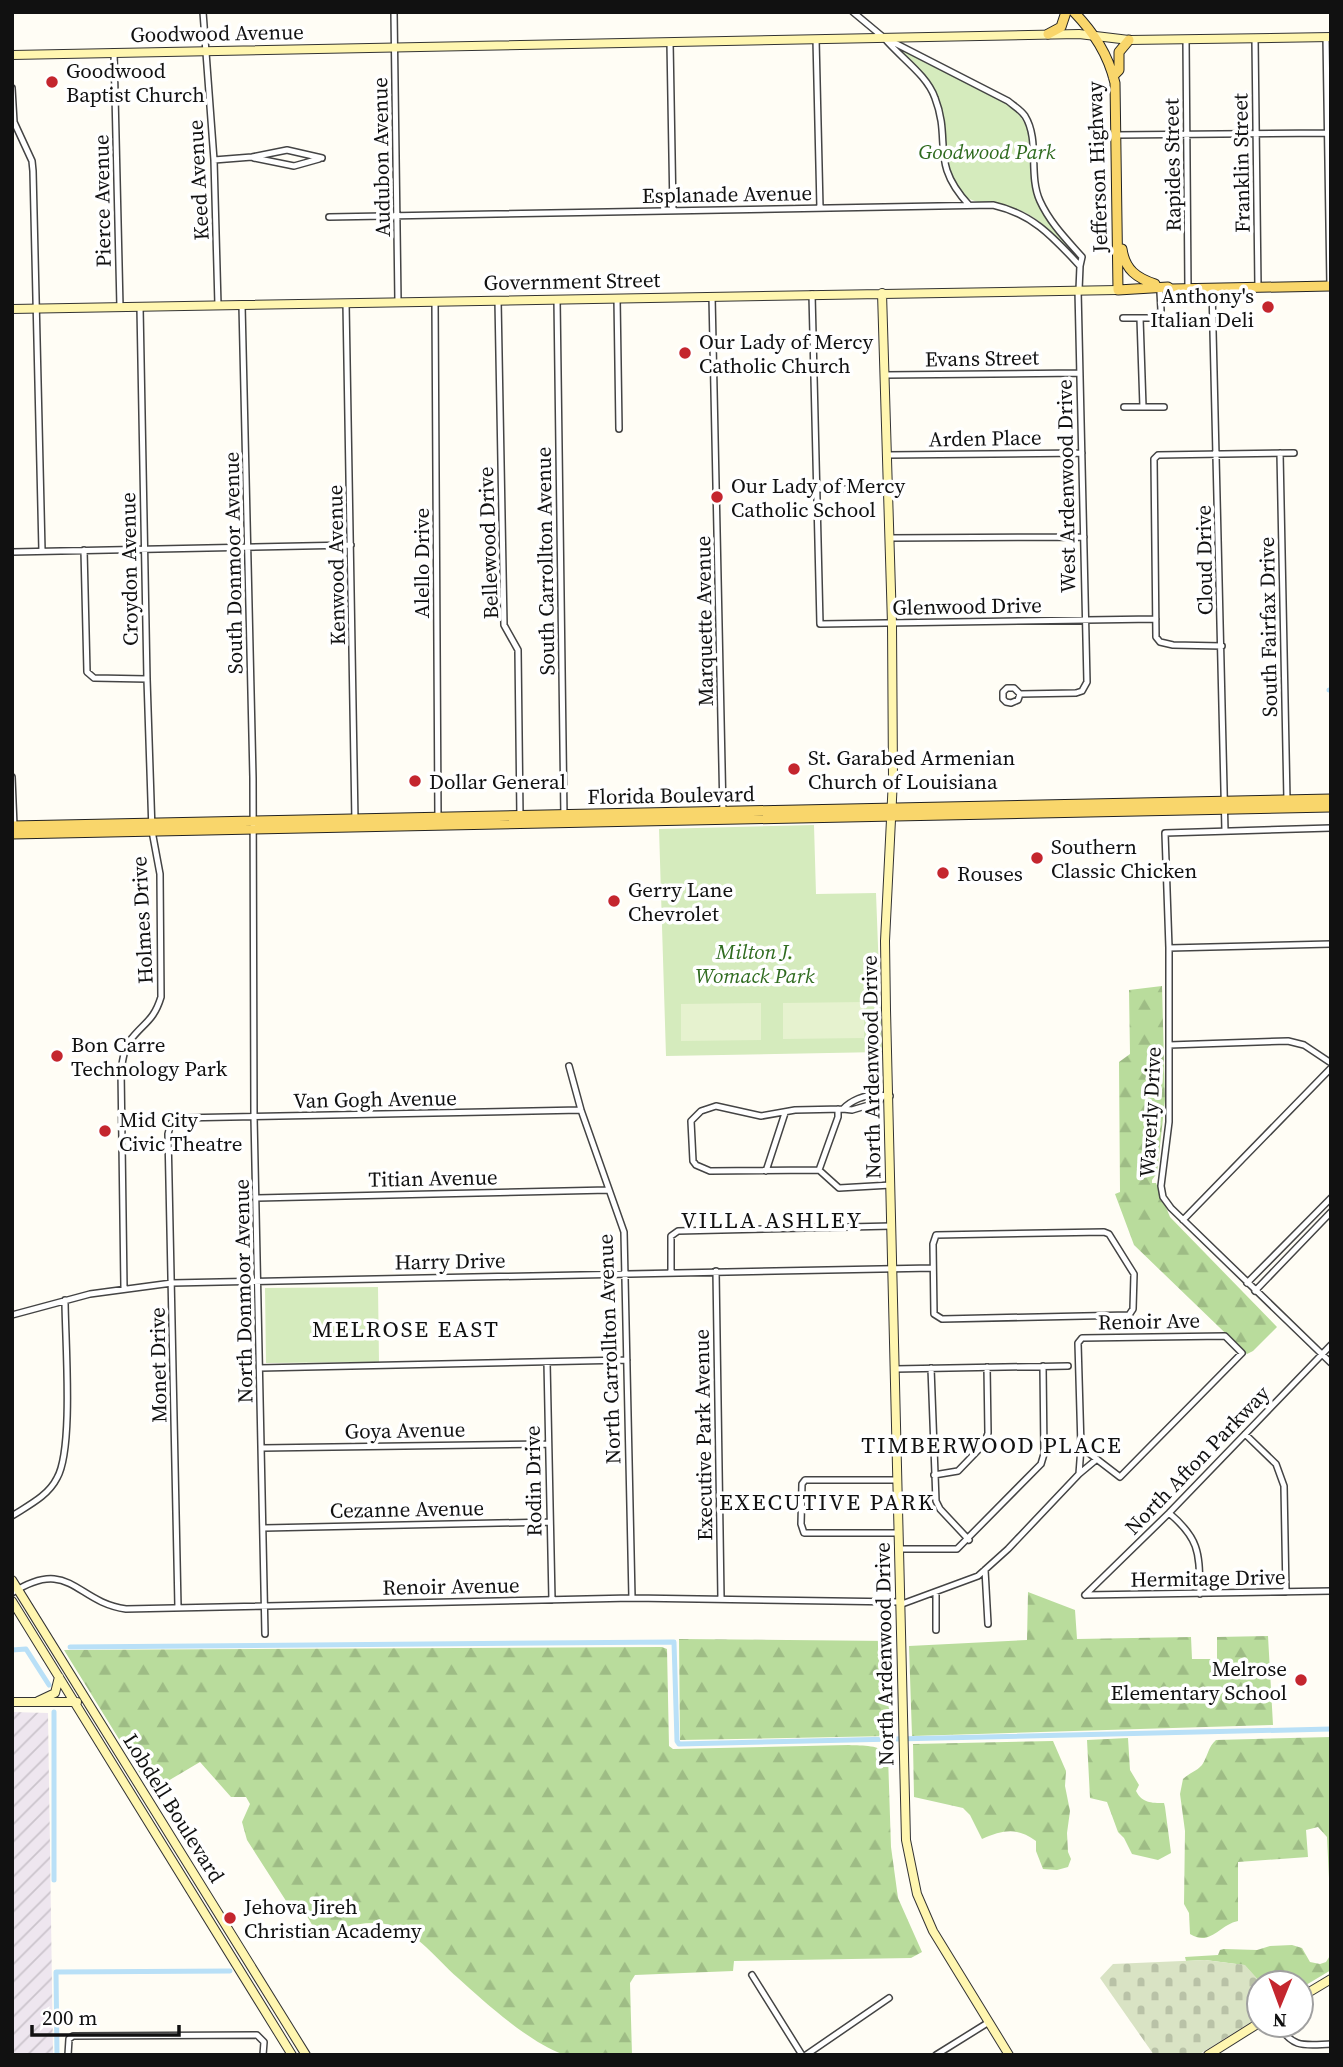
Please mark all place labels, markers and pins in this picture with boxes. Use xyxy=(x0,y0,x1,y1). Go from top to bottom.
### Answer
place label: Goodwood Baptist Church xyxy=(66,56,205,109)
marker: Goodwood Baptist Church xyxy=(44,74,60,90)
place label: Anthony's Italian Deli xyxy=(1150,281,1254,334)
marker: Anthony's Italian Deli xyxy=(1260,299,1276,315)
place label: Our Lady of Mercy Catholic Church xyxy=(699,327,873,380)
marker: Our Lady of Mercy Catholic Church xyxy=(677,345,693,361)
place label: Our Lady of Mercy Catholic School xyxy=(731,471,905,524)
marker: Our Lady of Mercy Catholic School xyxy=(709,489,725,505)
place label: St. Garabed Armenian Church of Louisiana xyxy=(808,743,1015,796)
marker: St. Garabed Armenian Church of Louisiana xyxy=(786,761,802,777)
place label: Dollar General xyxy=(429,767,566,796)
marker: Dollar General xyxy=(407,773,423,789)
place label: Southern Classic Chicken xyxy=(1051,832,1198,885)
marker: Southern Classic Chicken xyxy=(1029,850,1045,866)
place label: Rouses xyxy=(957,859,1023,888)
marker: Rouses xyxy=(935,865,951,881)
place label: Gerry Lane Chevrolet xyxy=(628,875,733,928)
marker: Gerry Lane Chevrolet xyxy=(606,893,622,909)
place label: Bon Carre Technology Park xyxy=(71,1030,228,1083)
marker: Bon Carre Technology Park xyxy=(49,1048,65,1064)
place label: Mid City Civic Theatre xyxy=(119,1105,242,1158)
marker: Mid City Civic Theatre xyxy=(97,1123,113,1139)
place label: Melrose Elementary School xyxy=(1110,1654,1287,1707)
marker: Melrose Elementary School xyxy=(1293,1672,1309,1688)
place label: Jehova Jireh Christian Academy xyxy=(243,1892,422,1945)
marker: Jehova Jireh Christian Academy xyxy=(222,1910,238,1926)

